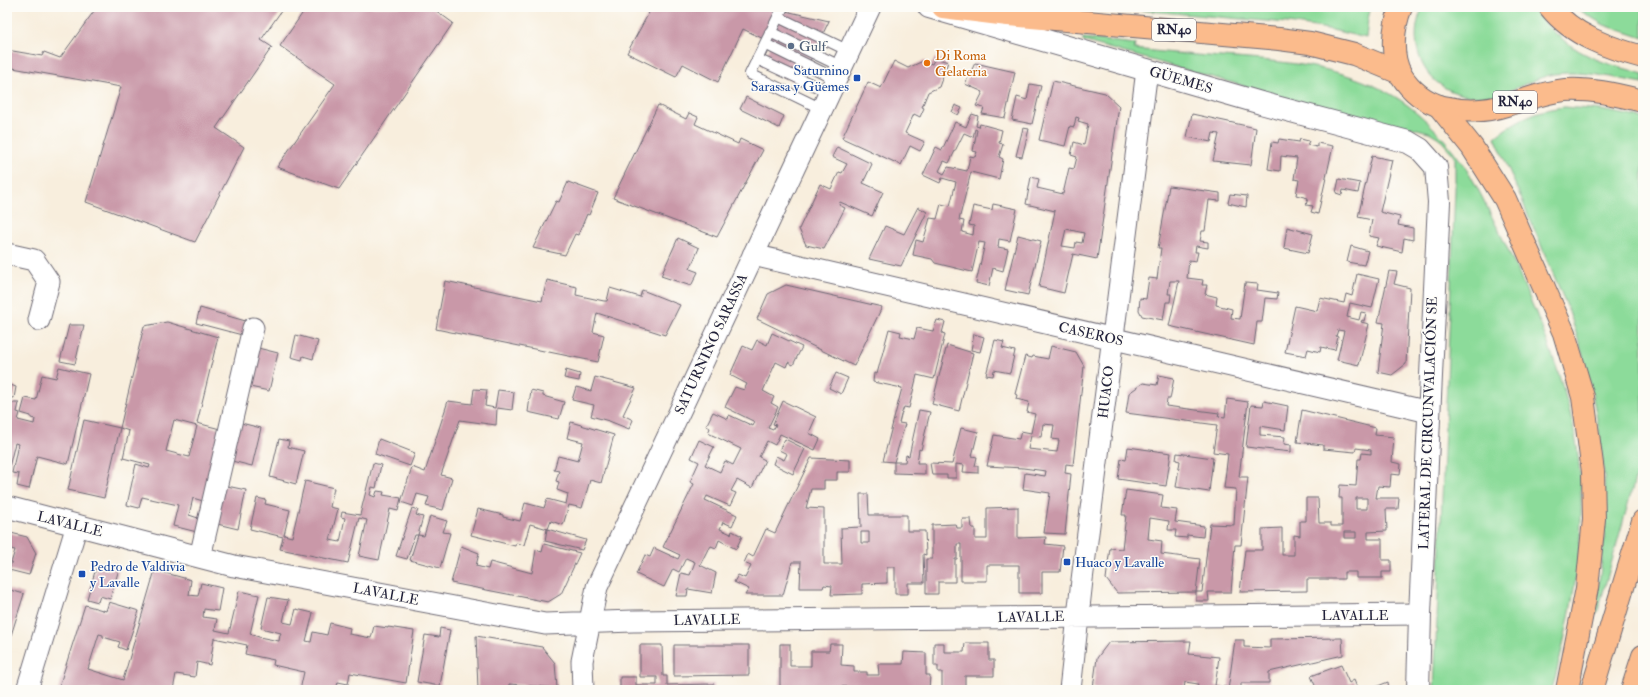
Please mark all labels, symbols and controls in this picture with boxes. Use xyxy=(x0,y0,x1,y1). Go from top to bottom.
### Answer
road number: RN40 xyxy=(1152,19,1196,41)
place label: Gulf xyxy=(799,38,829,55)
marker: Gulf xyxy=(786,41,796,51)
place label: Di Roma Gelateria xyxy=(935,47,987,80)
marker: Di Roma Gelateria xyxy=(922,58,932,68)
place label: Saturnino Sarassa y Güemes xyxy=(751,62,849,96)
street label: GÜEMES xyxy=(1147,63,1215,97)
marker: Saturnino Sarassa y Güemes xyxy=(852,73,862,83)
road number: RN40 xyxy=(1493,91,1537,113)
street label: SATURNINO SARASSA xyxy=(671,271,751,417)
street label: LATERAL DE CIRCUNVALACIÓN SE xyxy=(1415,296,1441,550)
street label: CASEROS xyxy=(1057,318,1125,350)
street label: HUACO xyxy=(1094,365,1118,419)
street label: LAVALLE xyxy=(35,508,105,540)
place label: Huaco y Lavalle xyxy=(1075,554,1164,572)
marker: Huaco y Lavalle xyxy=(1062,557,1072,567)
place label: Pedro de Valdivia y Lavalle xyxy=(90,558,185,592)
marker: Pedro de Valdivia y Lavalle xyxy=(77,569,87,579)
street label: LAVALLE xyxy=(352,579,420,609)
street label: LAVALLE xyxy=(1322,607,1388,624)
street label: LAVALLE xyxy=(997,608,1065,626)
street label: LAVALLE xyxy=(673,611,741,629)

